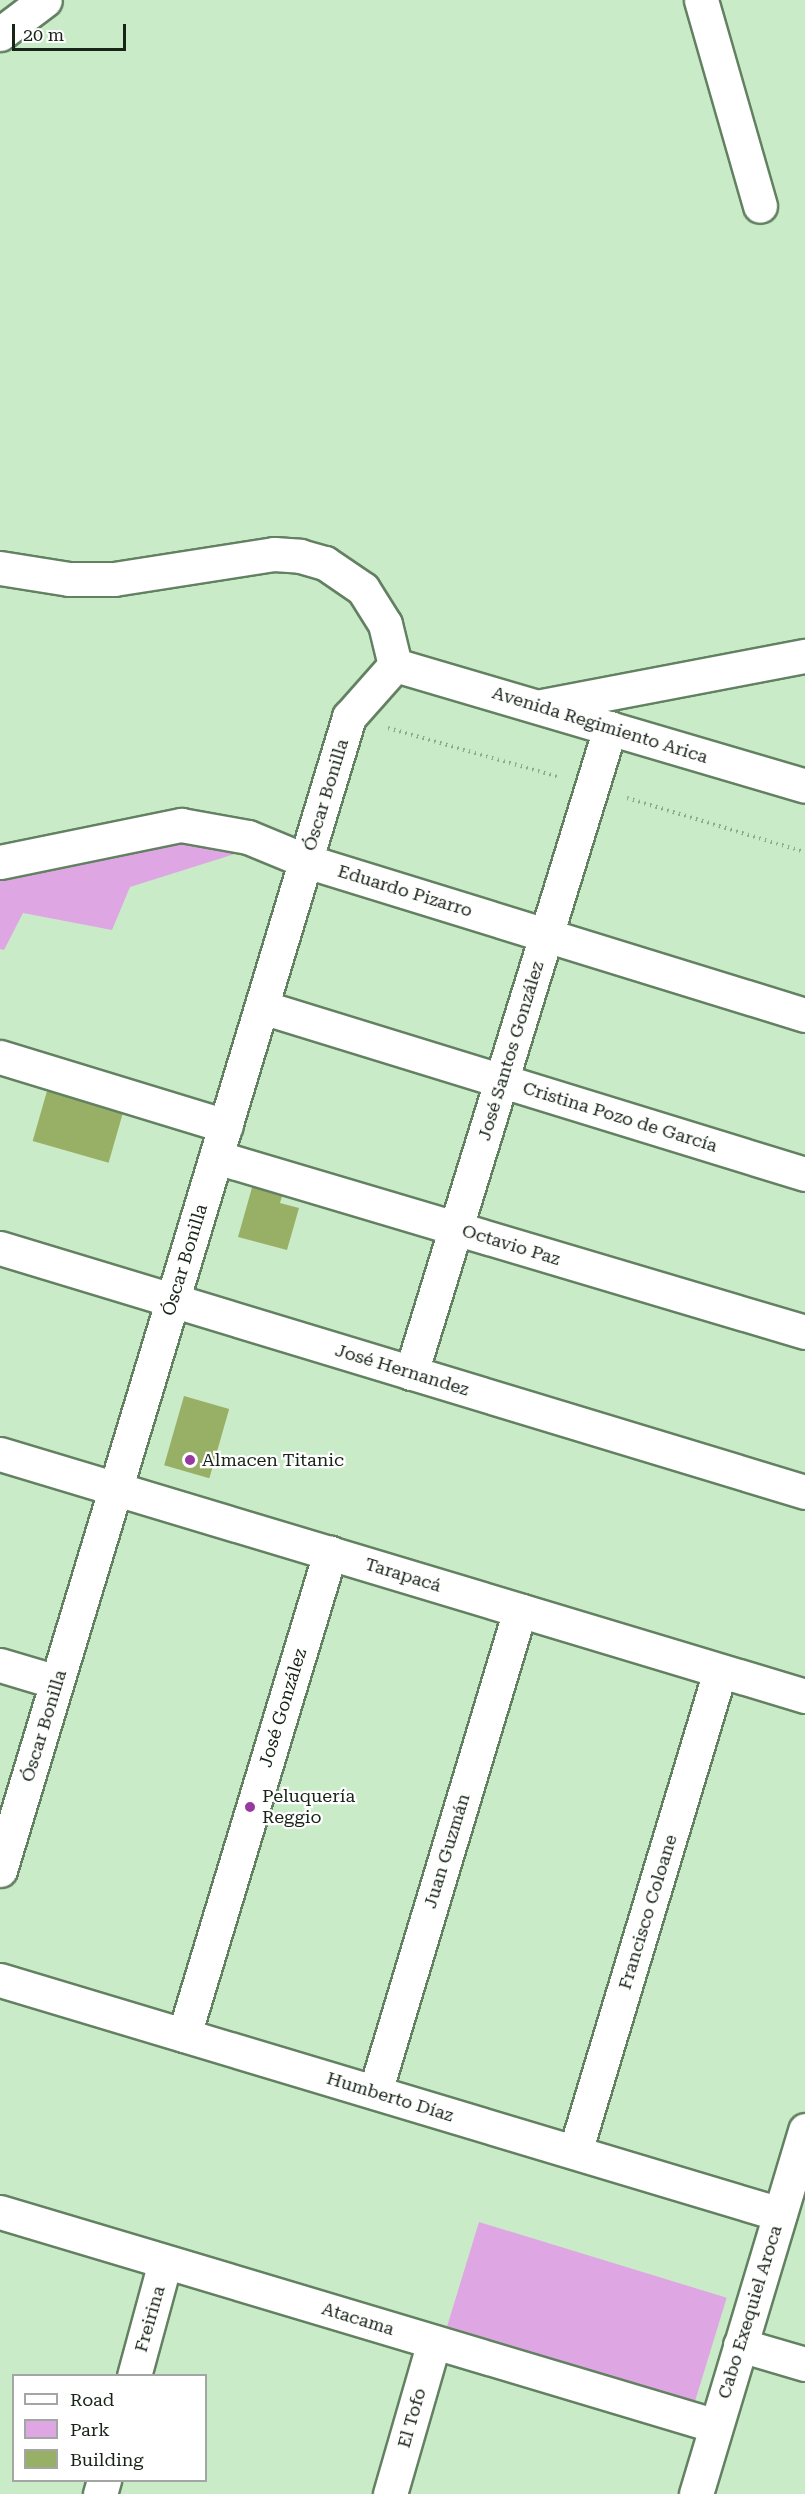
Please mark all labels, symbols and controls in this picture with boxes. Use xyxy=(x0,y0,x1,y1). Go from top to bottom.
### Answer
scale bar xyxy=(15,12,129,50)
text: 20 m xyxy=(23,24,64,45)
street label: Avenida Regimiento Arica xyxy=(489,682,711,768)
street label: Óscar Bonilla xyxy=(299,736,353,854)
street label: Eduardo Pizarro xyxy=(335,860,475,922)
street label: José Santos González xyxy=(473,959,549,1143)
street label: Cristina Pozo de García xyxy=(520,1077,720,1157)
street label: Óscar Bonilla xyxy=(158,1201,212,1319)
street label: Octavio Paz xyxy=(459,1220,563,1270)
street label: José Hernandez xyxy=(333,1339,471,1401)
place label: Almacen Titanic xyxy=(202,1449,344,1471)
marker: Almacen Titanic xyxy=(183,1453,197,1467)
street label: Tarapacá xyxy=(362,1553,444,1597)
street label: José González xyxy=(255,1646,311,1770)
street label: Óscar Bonilla xyxy=(17,1667,71,1785)
place label: Peluquería Reggio xyxy=(262,1786,355,1828)
street label: Juan Guzmán xyxy=(419,1791,475,1911)
marker: Peluquería Reggio xyxy=(243,1800,257,1814)
street label: Francisco Coloane xyxy=(614,1832,682,1992)
street label: Humberto Díaz xyxy=(324,2067,456,2127)
street label: Cabo Exequiel Aroca xyxy=(713,2223,787,2401)
street label: Freirina xyxy=(130,2283,170,2355)
street label: Atacama xyxy=(319,2298,397,2340)
legend xyxy=(12,2374,207,2482)
street label: El Tofo xyxy=(393,2386,431,2450)
text: Road xyxy=(70,2389,114,2410)
text: Park xyxy=(70,2419,110,2440)
text: Building xyxy=(70,2449,144,2470)

